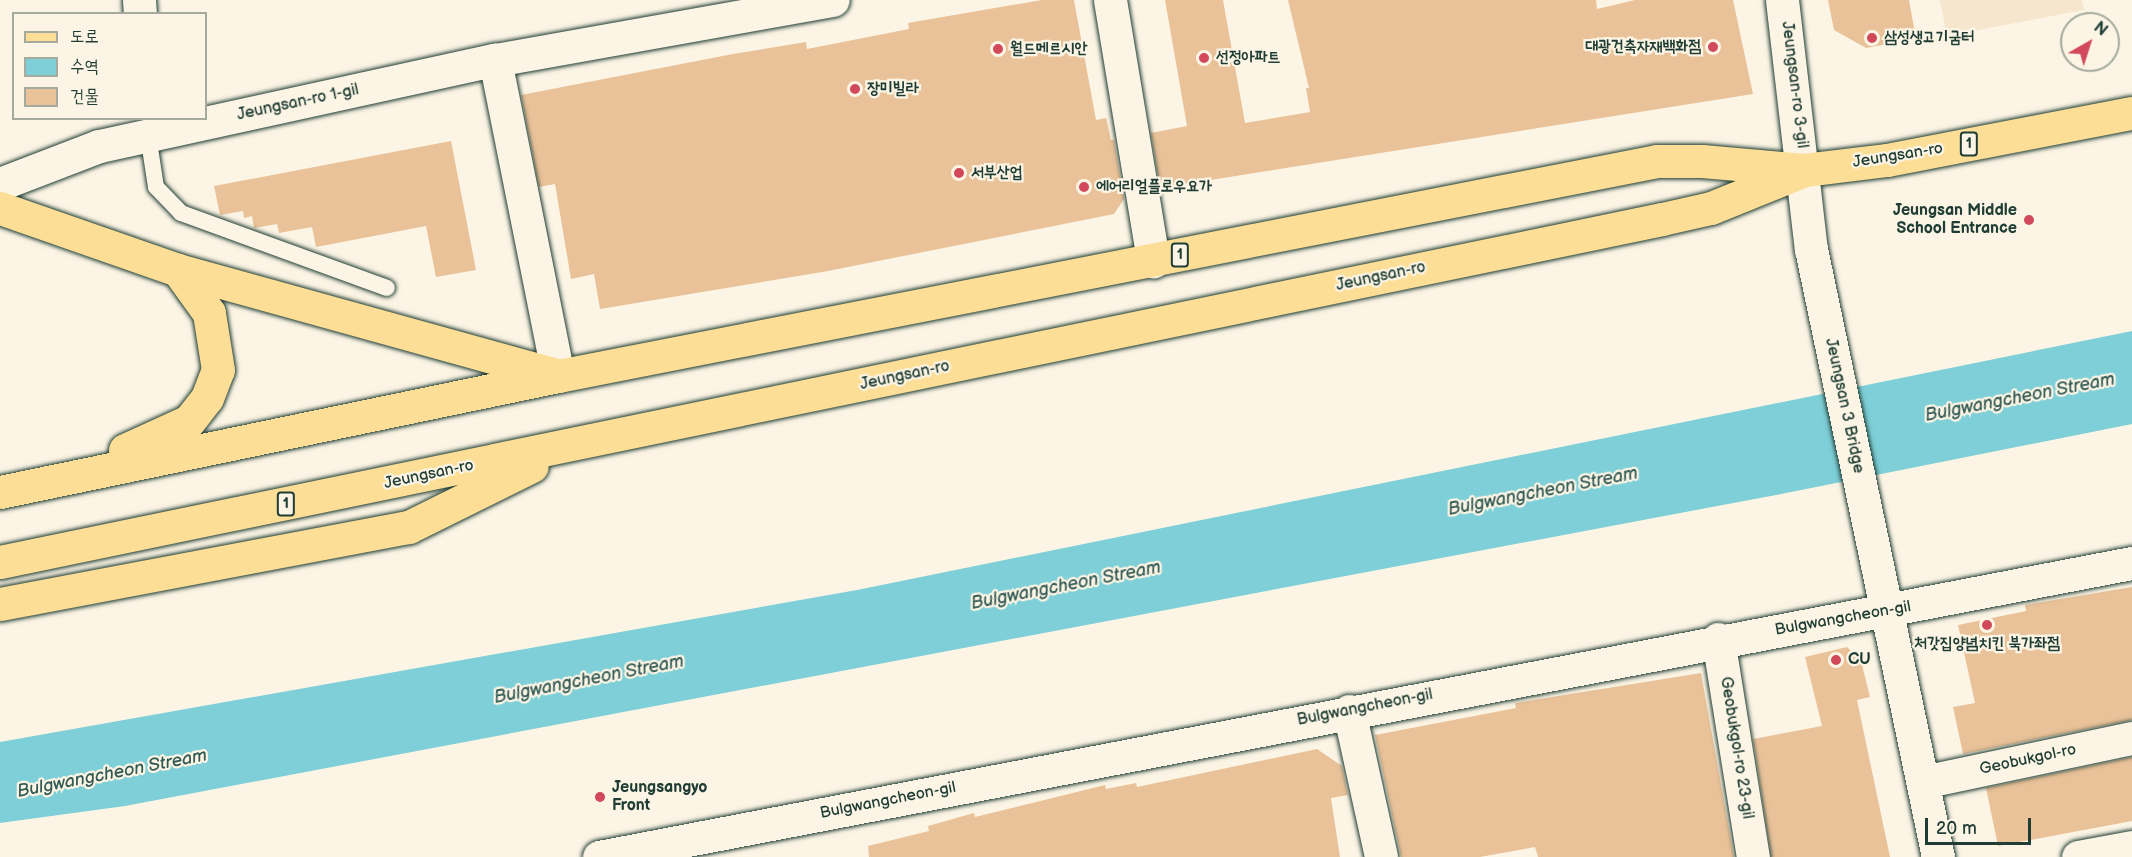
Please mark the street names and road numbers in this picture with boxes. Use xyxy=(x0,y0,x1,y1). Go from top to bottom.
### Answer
street label: Jeungsan-ro 3-gil xyxy=(1777,20,1811,150)
street label: Jeungsan-ro 1-gil xyxy=(235,81,361,125)
road number: 1 xyxy=(1958,132,1980,156)
street label: Jeungsan-ro xyxy=(1852,139,1944,173)
road number: 1 xyxy=(1170,243,1190,267)
street label: Jeungsan-ro xyxy=(1334,258,1428,296)
street label: Jeungsan 3 Bridge xyxy=(1820,337,1868,475)
street label: Jeungsan-ro xyxy=(858,357,952,395)
street label: Jeungsan-ro xyxy=(382,456,476,494)
road number: 1 xyxy=(276,492,296,516)
street label: Bulgwangcheon-gil xyxy=(1773,598,1913,640)
street label: Geobukgol-ro 23-gil xyxy=(1715,675,1757,821)
street label: Bulgwangcheon-gil xyxy=(1295,685,1435,731)
street label: Geobukgol-ro xyxy=(1978,740,2078,780)
street label: Bulgwangcheon-gil xyxy=(818,778,958,824)

